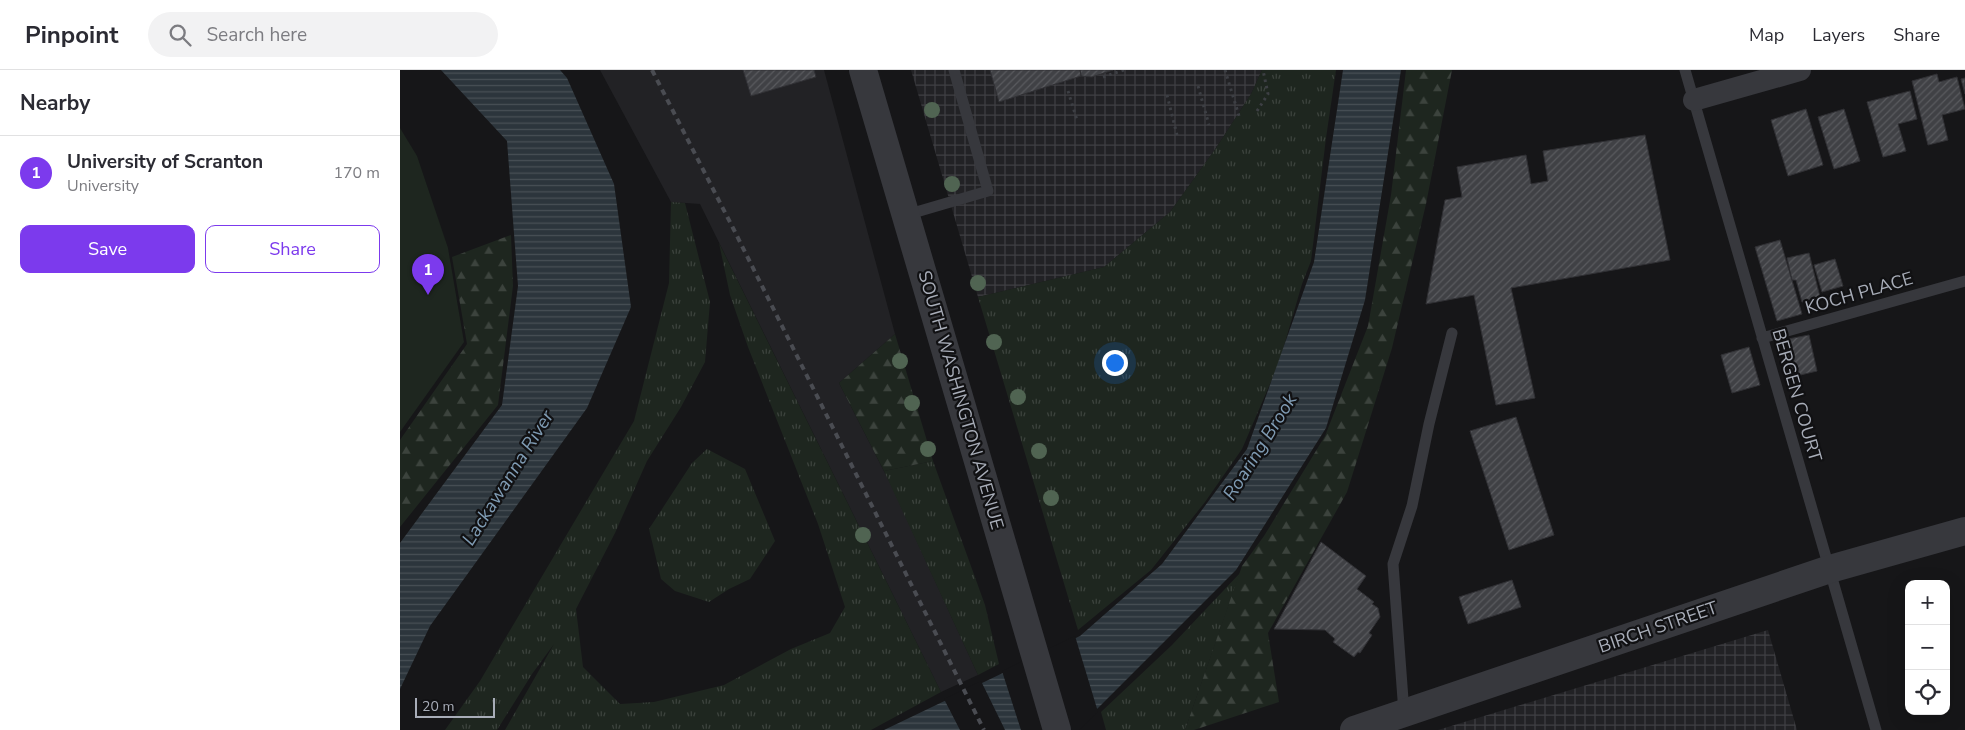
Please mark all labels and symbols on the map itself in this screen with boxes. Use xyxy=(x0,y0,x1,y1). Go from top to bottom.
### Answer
pin: 1 xyxy=(412,254,444,295)
street label: KOCH PLACE xyxy=(1802,266,1916,320)
street label: SOUTH WASHINGTON AVENUE xyxy=(912,268,1010,532)
street label: BERGEN COURT xyxy=(1767,326,1827,464)
your location xyxy=(1102,350,1128,376)
water label: Roaring Brook xyxy=(1217,388,1303,505)
water label: Lackawanna River xyxy=(456,405,561,550)
street label: BIRCH STREET xyxy=(1595,595,1721,659)
scale bar xyxy=(415,695,495,718)

